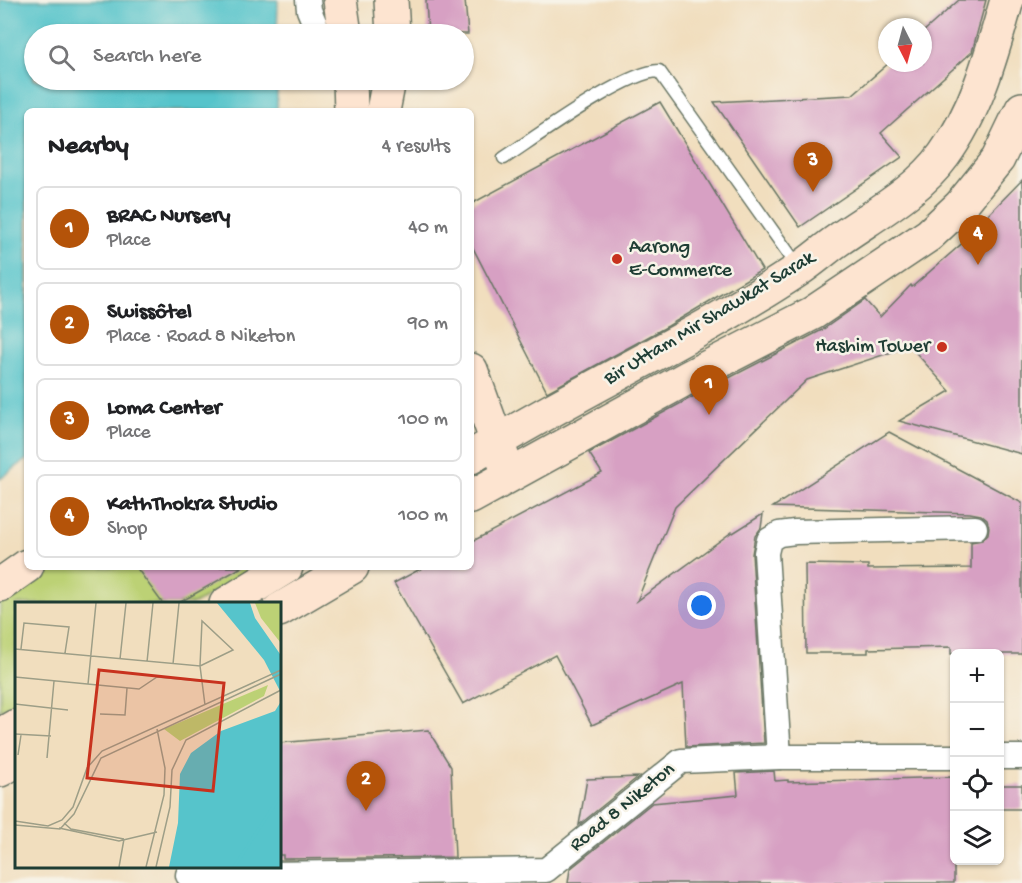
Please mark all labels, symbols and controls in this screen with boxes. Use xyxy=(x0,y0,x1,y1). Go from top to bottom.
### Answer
north arrow xyxy=(878,18,932,72)
search box xyxy=(24,24,474,90)
icon: search xyxy=(45,41,78,74)
text: Search here xyxy=(93,44,201,70)
text: Nearby xyxy=(48,132,129,163)
text: 4 results xyxy=(382,136,450,159)
pin: 3 xyxy=(794,142,832,192)
text: BRAC Nursery xyxy=(107,204,230,230)
pin: 4 xyxy=(958,216,998,265)
text: 1 xyxy=(65,217,74,240)
text: 40 m xyxy=(408,217,448,240)
text: Place xyxy=(107,230,151,253)
place label: Aarong E-Commerce xyxy=(629,237,733,283)
street label: Bir Uttam Mir Shawkat Sarak xyxy=(600,246,821,392)
marker: Aarong E-Commerce xyxy=(610,252,624,266)
text: Swissôtel xyxy=(107,300,192,326)
text: 2 xyxy=(65,313,74,336)
text: 90 m xyxy=(408,313,448,336)
text: Place · Road 8 Niketon xyxy=(107,326,295,349)
place label: Hashim Tower xyxy=(815,336,932,359)
marker: Hashim Tower xyxy=(935,340,949,354)
pin: 1 xyxy=(690,366,728,415)
text: Loma Center xyxy=(107,396,221,422)
text: 3 xyxy=(64,409,75,432)
text: 100 m xyxy=(398,409,448,432)
text: Place xyxy=(107,422,151,445)
text: KathThokra Studio xyxy=(107,492,277,518)
text: 4 xyxy=(65,505,74,528)
text: 100 m xyxy=(398,505,448,528)
text: Shop xyxy=(107,518,147,541)
your location xyxy=(687,591,716,620)
inset map xyxy=(15,602,280,868)
map controls xyxy=(950,649,1004,865)
button: + xyxy=(950,649,1004,703)
button: − xyxy=(950,703,1004,757)
button: locate xyxy=(950,757,1004,811)
street label: Road 8 Niketon xyxy=(566,758,681,857)
pin: 2 xyxy=(346,762,386,811)
button: layers xyxy=(950,811,1004,865)

